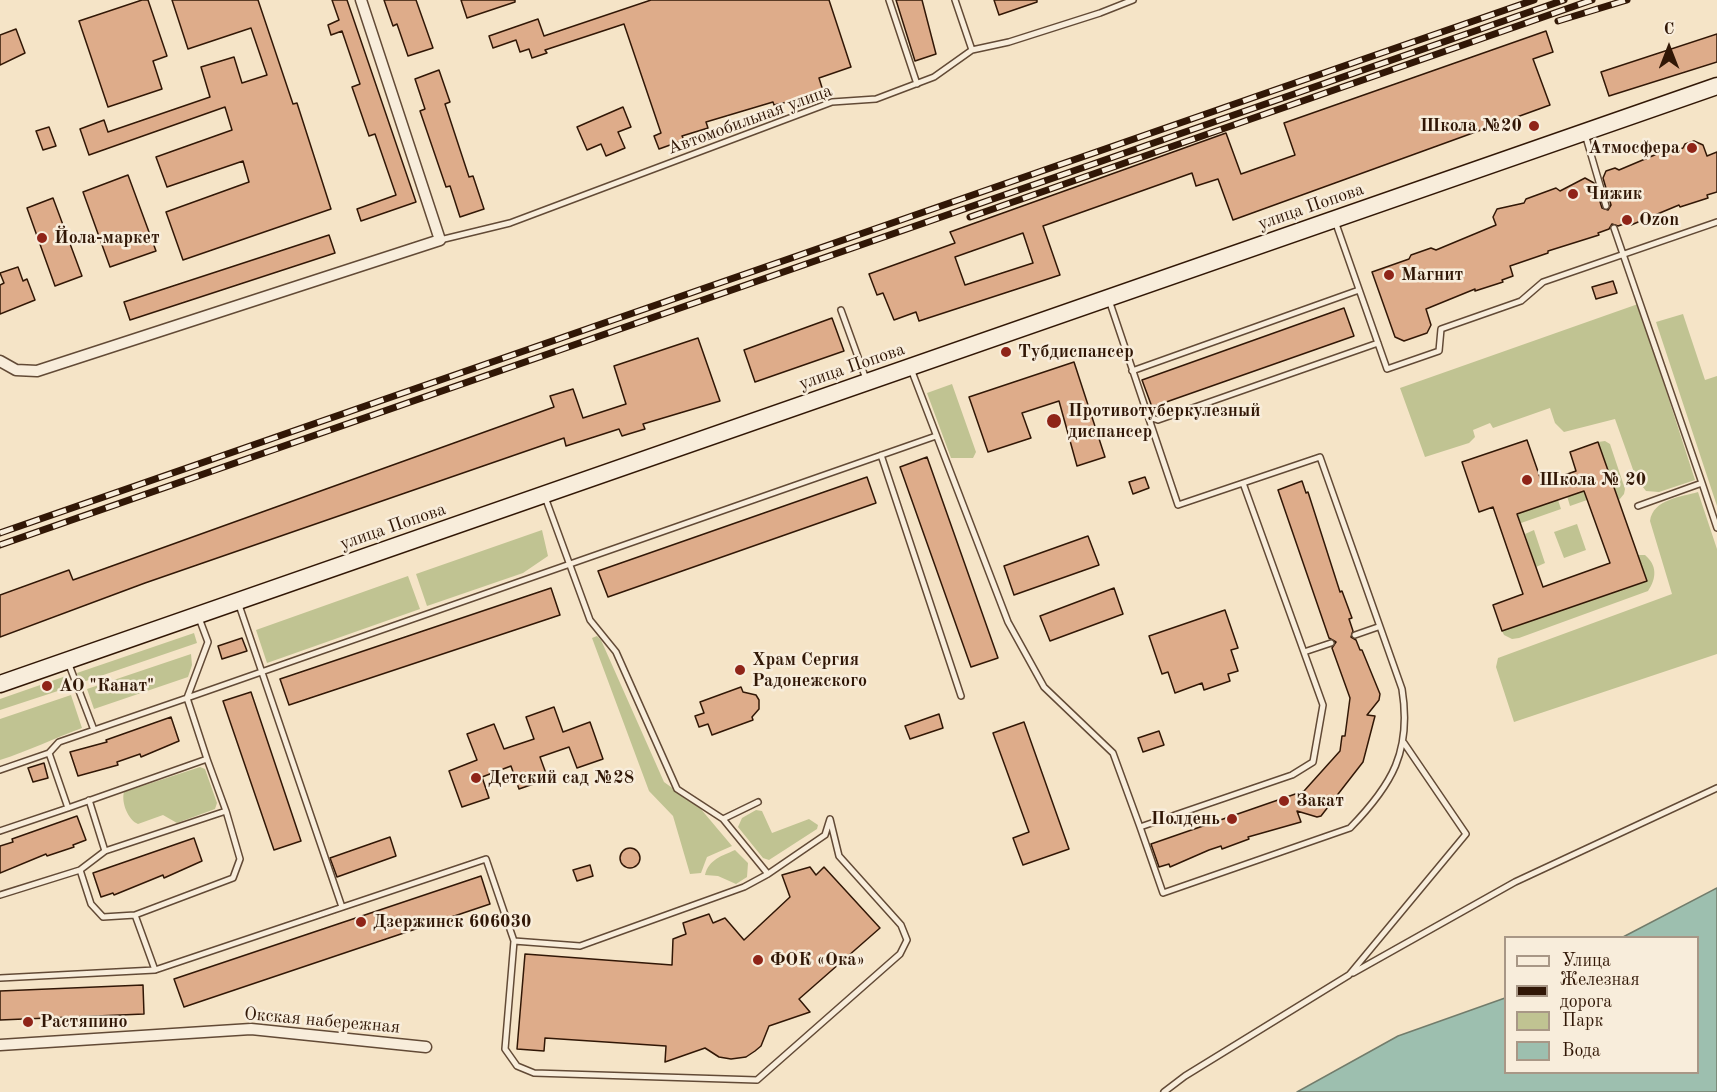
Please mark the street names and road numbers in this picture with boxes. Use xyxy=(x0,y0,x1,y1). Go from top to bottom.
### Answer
street label: Автомобильная улица xyxy=(665,80,835,160)
street label: улица Попова xyxy=(1255,179,1367,235)
street label: улица Попова xyxy=(796,339,908,395)
street label: улица Попова xyxy=(337,499,449,555)
street label: Окская набережная xyxy=(243,1003,401,1039)

